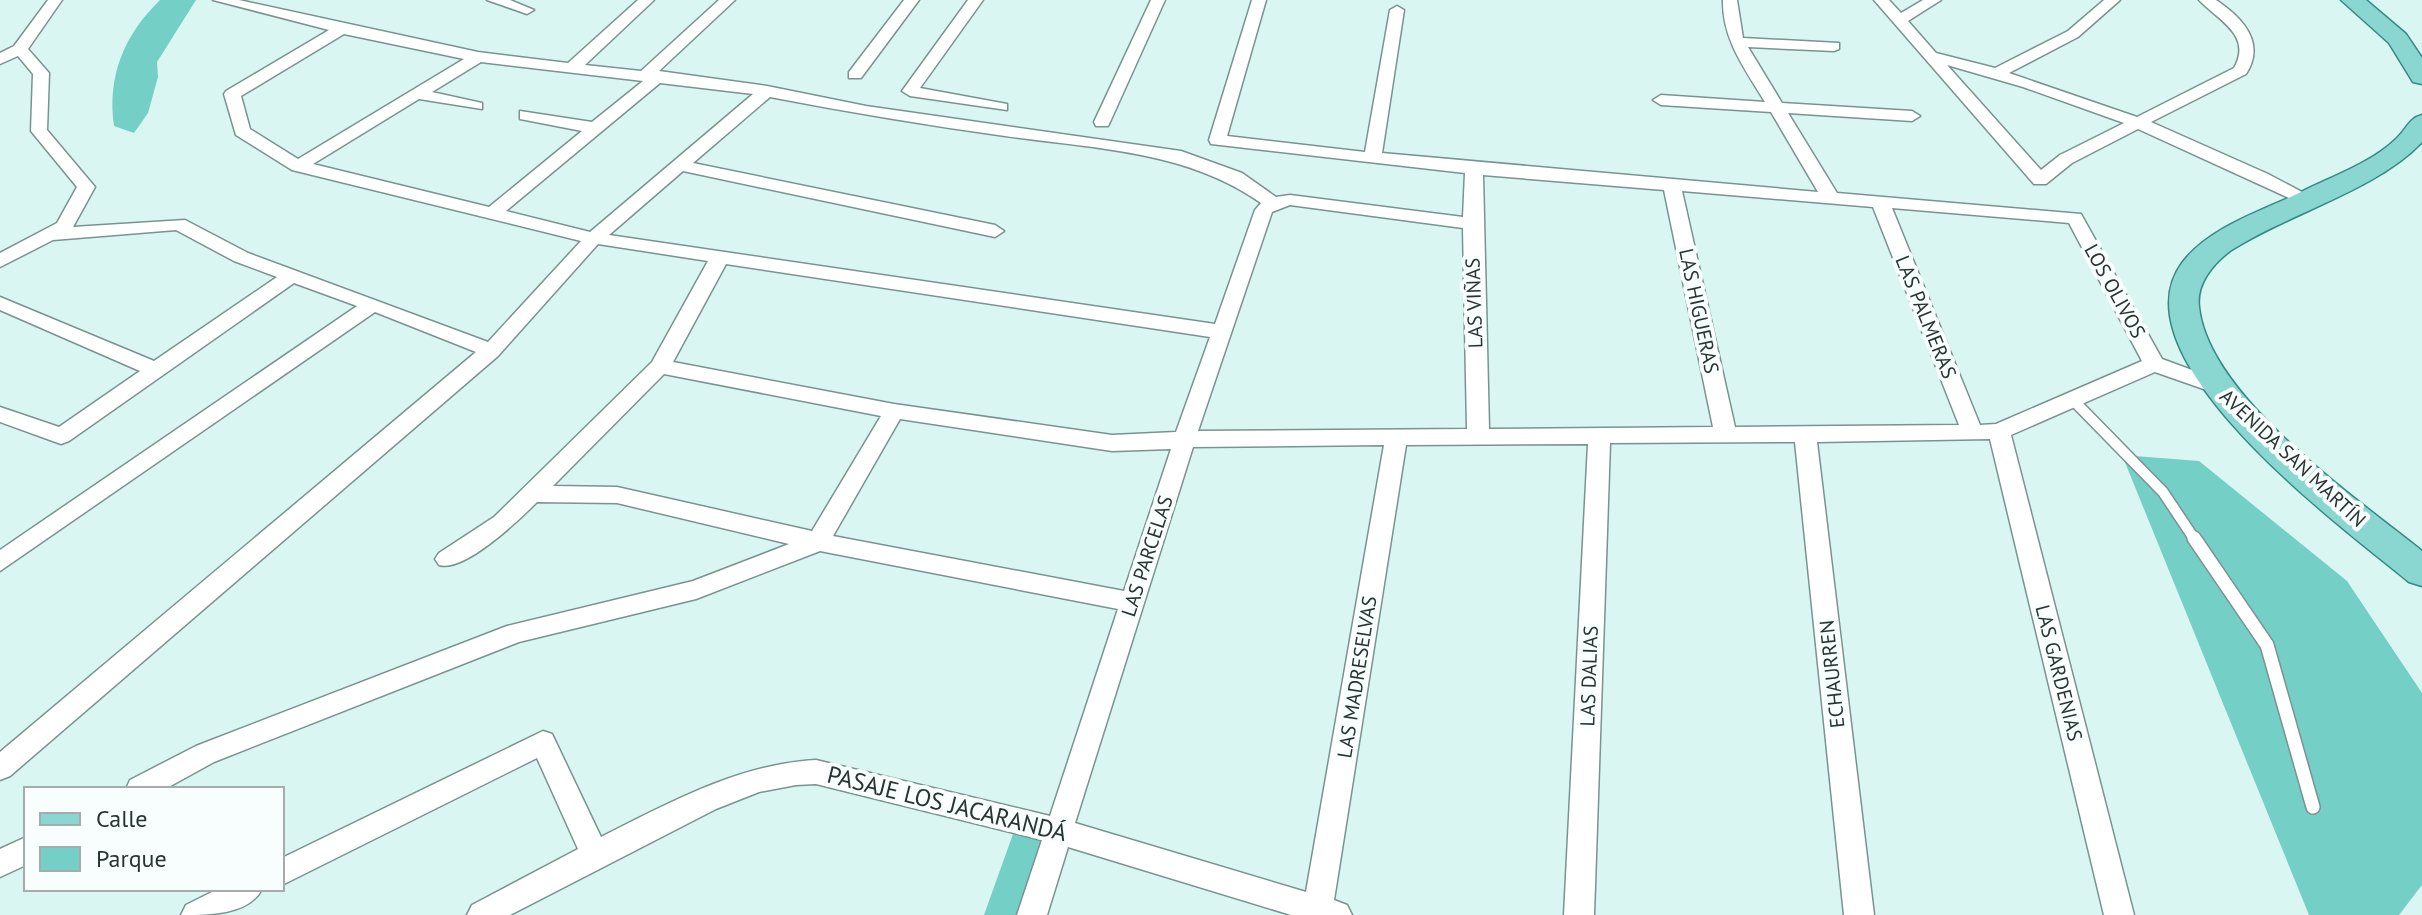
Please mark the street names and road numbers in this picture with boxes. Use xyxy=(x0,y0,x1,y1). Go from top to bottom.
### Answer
street label: LOS OLIVOS xyxy=(2079,239,2151,343)
street label: LAS HIGUERAS xyxy=(1673,246,1725,376)
street label: LAS PALMERAS xyxy=(1890,252,1962,382)
street label: LAS VIÑAS xyxy=(1459,257,1489,349)
street label: AVENIDA SAN MARTÍN xyxy=(2214,383,2372,533)
street label: LAS PARCELAS xyxy=(1115,492,1179,620)
street label: LAS MADRESELVAS xyxy=(1331,594,1383,760)
street label: LAS GARDENIAS xyxy=(2030,602,2088,744)
street label: ECHAURREN xyxy=(1813,619,1851,729)
street label: LAS DALIAS xyxy=(1574,625,1604,727)
street label: PASAJE LOS JACARANDÁ xyxy=(824,759,1070,848)

